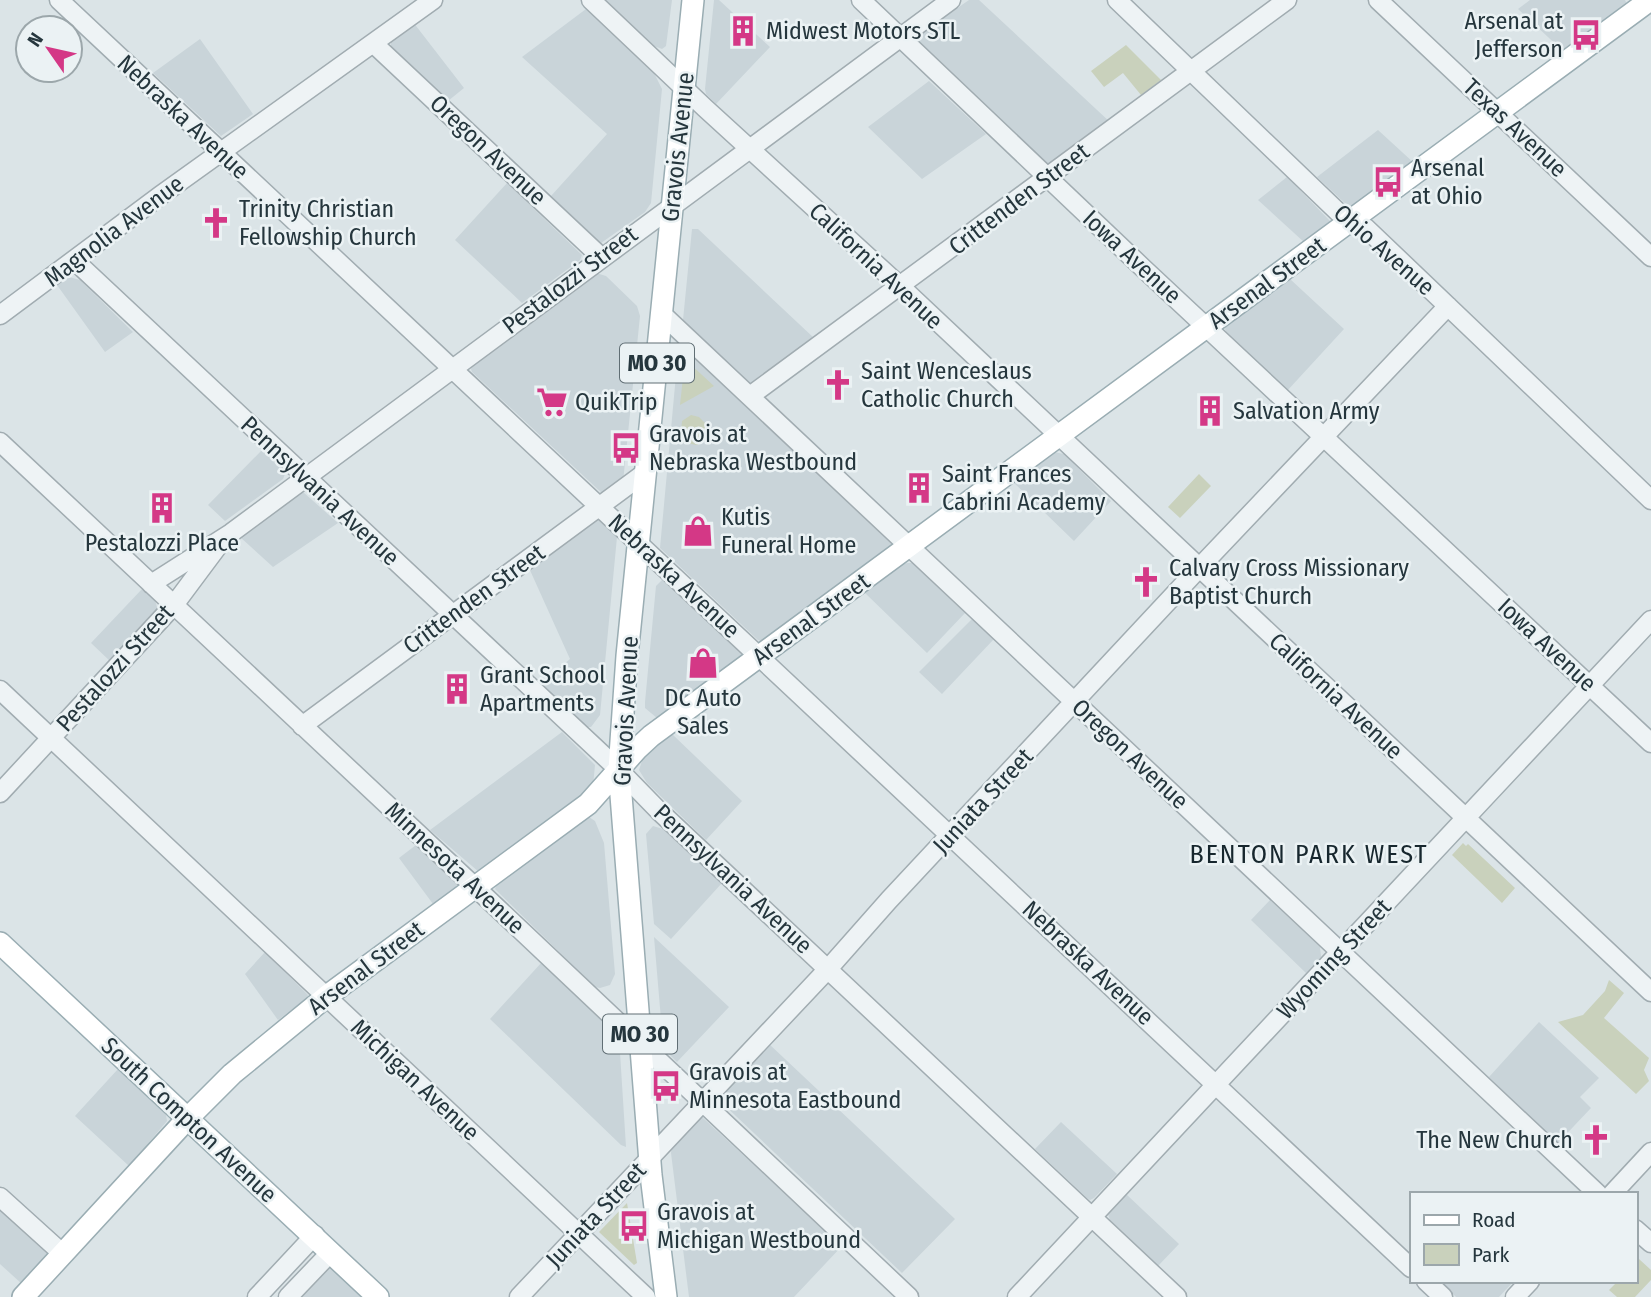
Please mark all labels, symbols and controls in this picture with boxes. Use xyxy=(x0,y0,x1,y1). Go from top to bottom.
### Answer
place label: Arsenal at Jefferson xyxy=(1464,7,1563,63)
north arrow xyxy=(14,14,84,84)
building icon: Midwest Motors STL xyxy=(726,14,760,48)
place label: Midwest Motors STL xyxy=(766,17,961,45)
bus stop icon: Arsenal at Jefferson xyxy=(1569,18,1603,52)
text: N xyxy=(23,29,48,51)
street label: Nebraska Avenue xyxy=(112,49,254,185)
street label: Gravois Avenue xyxy=(656,71,700,223)
street label: Texas Avenue xyxy=(1457,73,1573,183)
street label: Oregon Avenue xyxy=(424,89,552,211)
street label: Crittenden Street xyxy=(943,137,1095,261)
place label: Arsenal at Ohio xyxy=(1411,154,1484,210)
bus stop icon: Arsenal at Ohio xyxy=(1371,165,1405,199)
street label: Magnolia Avenue xyxy=(39,170,189,292)
place label: Trinity Christian Fellowship Church xyxy=(239,195,417,251)
street label: California Avenue xyxy=(803,197,949,335)
street label: Ohio Avenue xyxy=(1328,199,1440,301)
street label: Iowa Avenue xyxy=(1077,205,1187,309)
church icon: Trinity Christian Fellowship Church xyxy=(199,206,233,240)
street label: Pestalozzi Street xyxy=(497,220,643,340)
street label: Arsenal Street xyxy=(1203,231,1331,335)
road number: MO 30 xyxy=(620,344,694,382)
place label: Saint Wenceslaus Catholic Church xyxy=(861,357,1032,413)
church icon: Saint Wenceslaus Catholic Church xyxy=(821,368,855,402)
supermarket icon: QuikTrip xyxy=(535,385,569,419)
place label: QuikTrip xyxy=(575,388,657,416)
building icon: Salvation Army xyxy=(1193,394,1227,428)
place label: Salvation Army xyxy=(1233,397,1380,425)
street label: Pennsylvania Avenue xyxy=(235,411,405,571)
place label: Gravois at Nebraska Westbound xyxy=(649,420,857,476)
bus stop icon: Gravois at Nebraska Westbound xyxy=(609,431,643,465)
place label: Saint Frances Cabrini Academy xyxy=(942,460,1106,516)
building icon: Saint Frances Cabrini Academy xyxy=(902,471,936,505)
building icon: Pestalozzi Place xyxy=(145,491,179,525)
place label: Kutis Funeral Home xyxy=(721,503,856,559)
street label: Nebraska Avenue xyxy=(603,508,745,644)
shop icon: Kutis Funeral Home xyxy=(681,514,715,548)
place label: Pestalozzi Place xyxy=(85,529,239,557)
street label: Crittenden Street xyxy=(398,538,550,660)
place label: Calvary Cross Missionary Baptist Church xyxy=(1169,554,1409,610)
church icon: Calvary Cross Missionary Baptist Church xyxy=(1129,565,1163,599)
street label: Arsenal Street xyxy=(747,567,875,671)
street label: Iowa Avenue xyxy=(1492,593,1602,697)
street label: Pestalozzi Street xyxy=(51,599,180,737)
street label: California Avenue xyxy=(1263,627,1409,765)
street label: Gravois Avenue xyxy=(608,635,644,787)
shop icon: DC Auto Sales xyxy=(686,646,720,680)
place label: Grant School Apartments xyxy=(480,661,606,717)
building icon: Grant School Apartments xyxy=(440,672,474,706)
place label: DC Auto Sales xyxy=(664,684,742,740)
street label: Oregon Avenue xyxy=(1066,693,1194,815)
street label: Juniata Street xyxy=(927,742,1039,859)
street label: Minnesota Avenue xyxy=(380,796,530,940)
street label: Pennsylvania Avenue xyxy=(648,799,818,959)
district label: BENTON PARK WEST xyxy=(1189,839,1429,870)
street label: Wyoming Street xyxy=(1271,893,1397,1025)
street label: Nebraska Avenue xyxy=(1017,895,1159,1031)
street label: Arsenal Street xyxy=(302,915,430,1021)
street label: Michigan Avenue xyxy=(345,1013,485,1147)
road number: MO 30 xyxy=(603,1015,677,1054)
street label: South Compton Avenue xyxy=(96,1032,282,1208)
place label: Gravois at Minnesota Eastbound xyxy=(689,1058,901,1114)
bus stop icon: Gravois at Minnesota Eastbound xyxy=(649,1069,683,1103)
church icon: The New Church xyxy=(1579,1123,1613,1157)
place label: The New Church xyxy=(1416,1126,1573,1154)
street label: Juniata Street xyxy=(540,1156,652,1273)
legend xyxy=(1410,1192,1637,1283)
place label: Gravois at Michigan Westbound xyxy=(657,1198,861,1254)
text: Road xyxy=(1472,1207,1516,1233)
bus stop icon: Gravois at Michigan Westbound xyxy=(617,1209,651,1243)
text: Park xyxy=(1472,1242,1510,1268)

